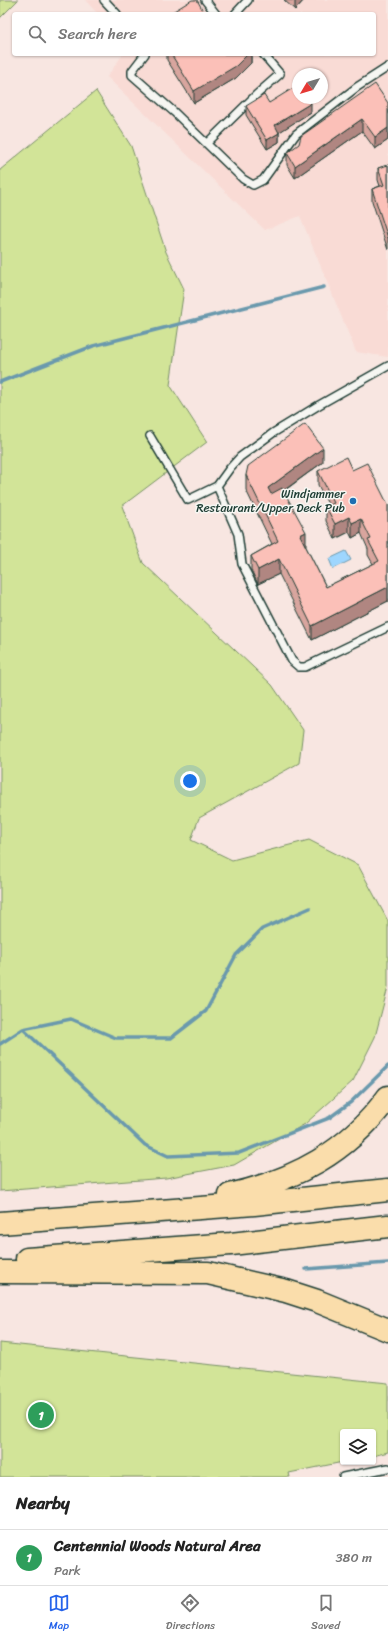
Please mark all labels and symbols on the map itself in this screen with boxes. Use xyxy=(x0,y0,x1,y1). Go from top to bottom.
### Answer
north arrow xyxy=(292,68,328,104)
place label: Windjammer Restaurant/Upper Deck Pub xyxy=(196,483,346,519)
marker: Windjammer Restaurant/Upper Deck Pub xyxy=(348,496,358,506)
your location xyxy=(180,771,200,791)
pin: 1 xyxy=(28,1400,54,1430)

